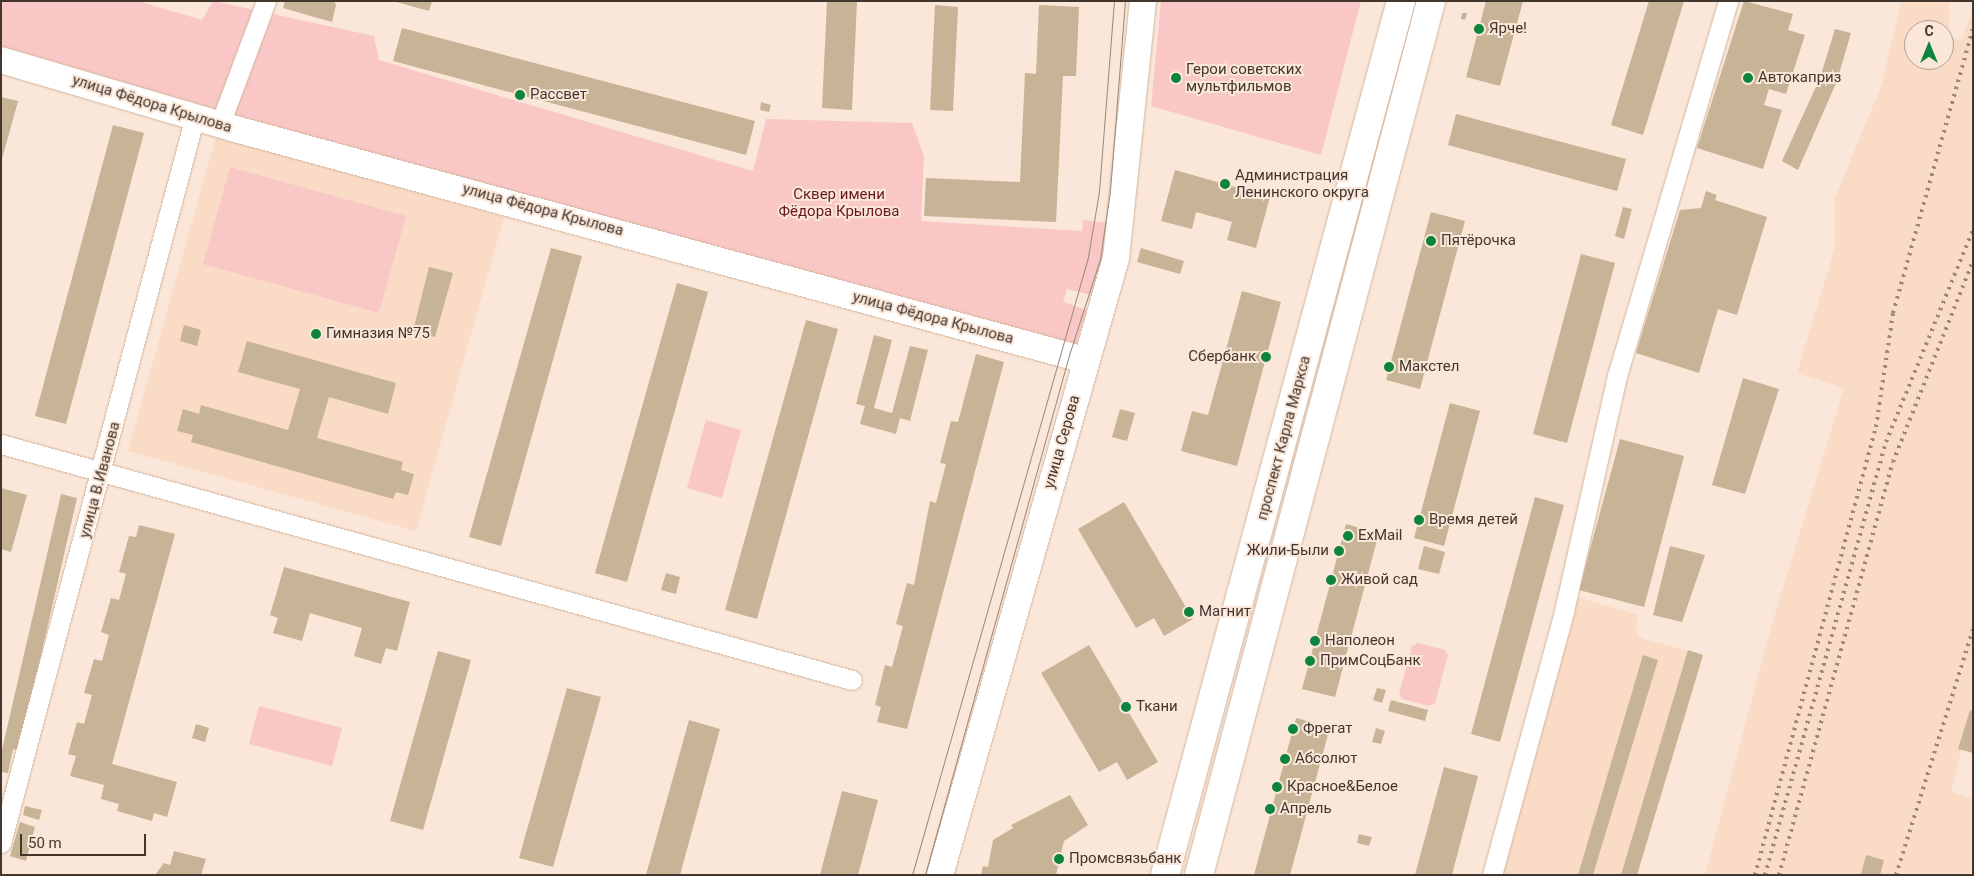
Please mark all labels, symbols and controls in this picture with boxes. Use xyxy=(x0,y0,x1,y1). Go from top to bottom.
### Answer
place label: Ярче! xyxy=(1489,20,1527,38)
north arrow xyxy=(1904,20,1954,70)
marker: Ярче! xyxy=(1473,23,1485,35)
text: С xyxy=(1924,23,1934,39)
place label: Герои советских мультфильмов xyxy=(1186,60,1302,95)
place label: Автокаприз xyxy=(1758,69,1841,87)
street label: улица Фёдора Крылова xyxy=(70,71,234,137)
marker: Герои советских мультфильмов xyxy=(1170,72,1182,84)
marker: Автокаприз xyxy=(1742,72,1754,84)
place label: Рассвет xyxy=(530,86,587,104)
marker: Рассвет xyxy=(514,89,526,101)
place label: Администрация Ленинского округа xyxy=(1235,166,1369,201)
marker: Администрация Ленинского округа xyxy=(1219,178,1231,190)
street label: улица Фёдора Крылова xyxy=(461,180,625,240)
park label: Сквер имени Фёдора Крылова xyxy=(779,185,899,220)
place label: Пятёрочка xyxy=(1441,232,1516,250)
marker: Пятёрочка xyxy=(1425,235,1437,247)
street label: улица Фёдора Крылова xyxy=(851,288,1015,348)
place label: Гимназия №75 xyxy=(326,325,430,343)
marker: Гимназия №75 xyxy=(310,328,322,340)
place label: Сбербанк xyxy=(1188,348,1256,366)
marker: Сбербанк xyxy=(1260,351,1272,363)
street label: проспект Карла Маркса xyxy=(1253,354,1315,522)
place label: Макстел xyxy=(1399,358,1459,376)
marker: Макстел xyxy=(1383,361,1395,373)
street label: улица Серова xyxy=(1040,393,1084,491)
street label: улица В.Иванова xyxy=(76,420,124,540)
place label: Время детей xyxy=(1429,511,1518,529)
marker: Время детей xyxy=(1413,514,1425,526)
place label: ExMail xyxy=(1358,527,1403,545)
marker: ExMail xyxy=(1342,530,1354,542)
place label: Жили-Были xyxy=(1247,542,1329,560)
marker: Жили-Были xyxy=(1333,545,1345,557)
place label: Живой сад xyxy=(1341,571,1418,589)
marker: Живой сад xyxy=(1325,574,1337,586)
place label: Магнит xyxy=(1199,603,1251,621)
marker: Магнит xyxy=(1183,606,1195,618)
place label: Наполеон xyxy=(1325,632,1395,650)
marker: Наполеон xyxy=(1309,635,1321,647)
place label: ПримСоцБанк xyxy=(1320,652,1420,670)
marker: ПримСоцБанк xyxy=(1304,655,1316,667)
place label: Ткани xyxy=(1136,698,1178,716)
marker: Ткани xyxy=(1120,701,1132,713)
place label: Фрегат xyxy=(1303,720,1353,738)
marker: Фрегат xyxy=(1287,723,1299,735)
place label: Абсолют xyxy=(1295,750,1358,768)
marker: Абсолют xyxy=(1279,753,1291,765)
place label: Красное&Белое xyxy=(1287,778,1398,796)
marker: Красное&Белое xyxy=(1271,781,1283,793)
place label: Апрель xyxy=(1280,800,1332,818)
marker: Апрель xyxy=(1264,803,1276,815)
scale bar xyxy=(22,824,149,856)
text: 50 m xyxy=(28,834,62,852)
place label: Промсвязьбанк xyxy=(1069,850,1181,868)
marker: Промсвязьбанк xyxy=(1053,853,1065,865)

